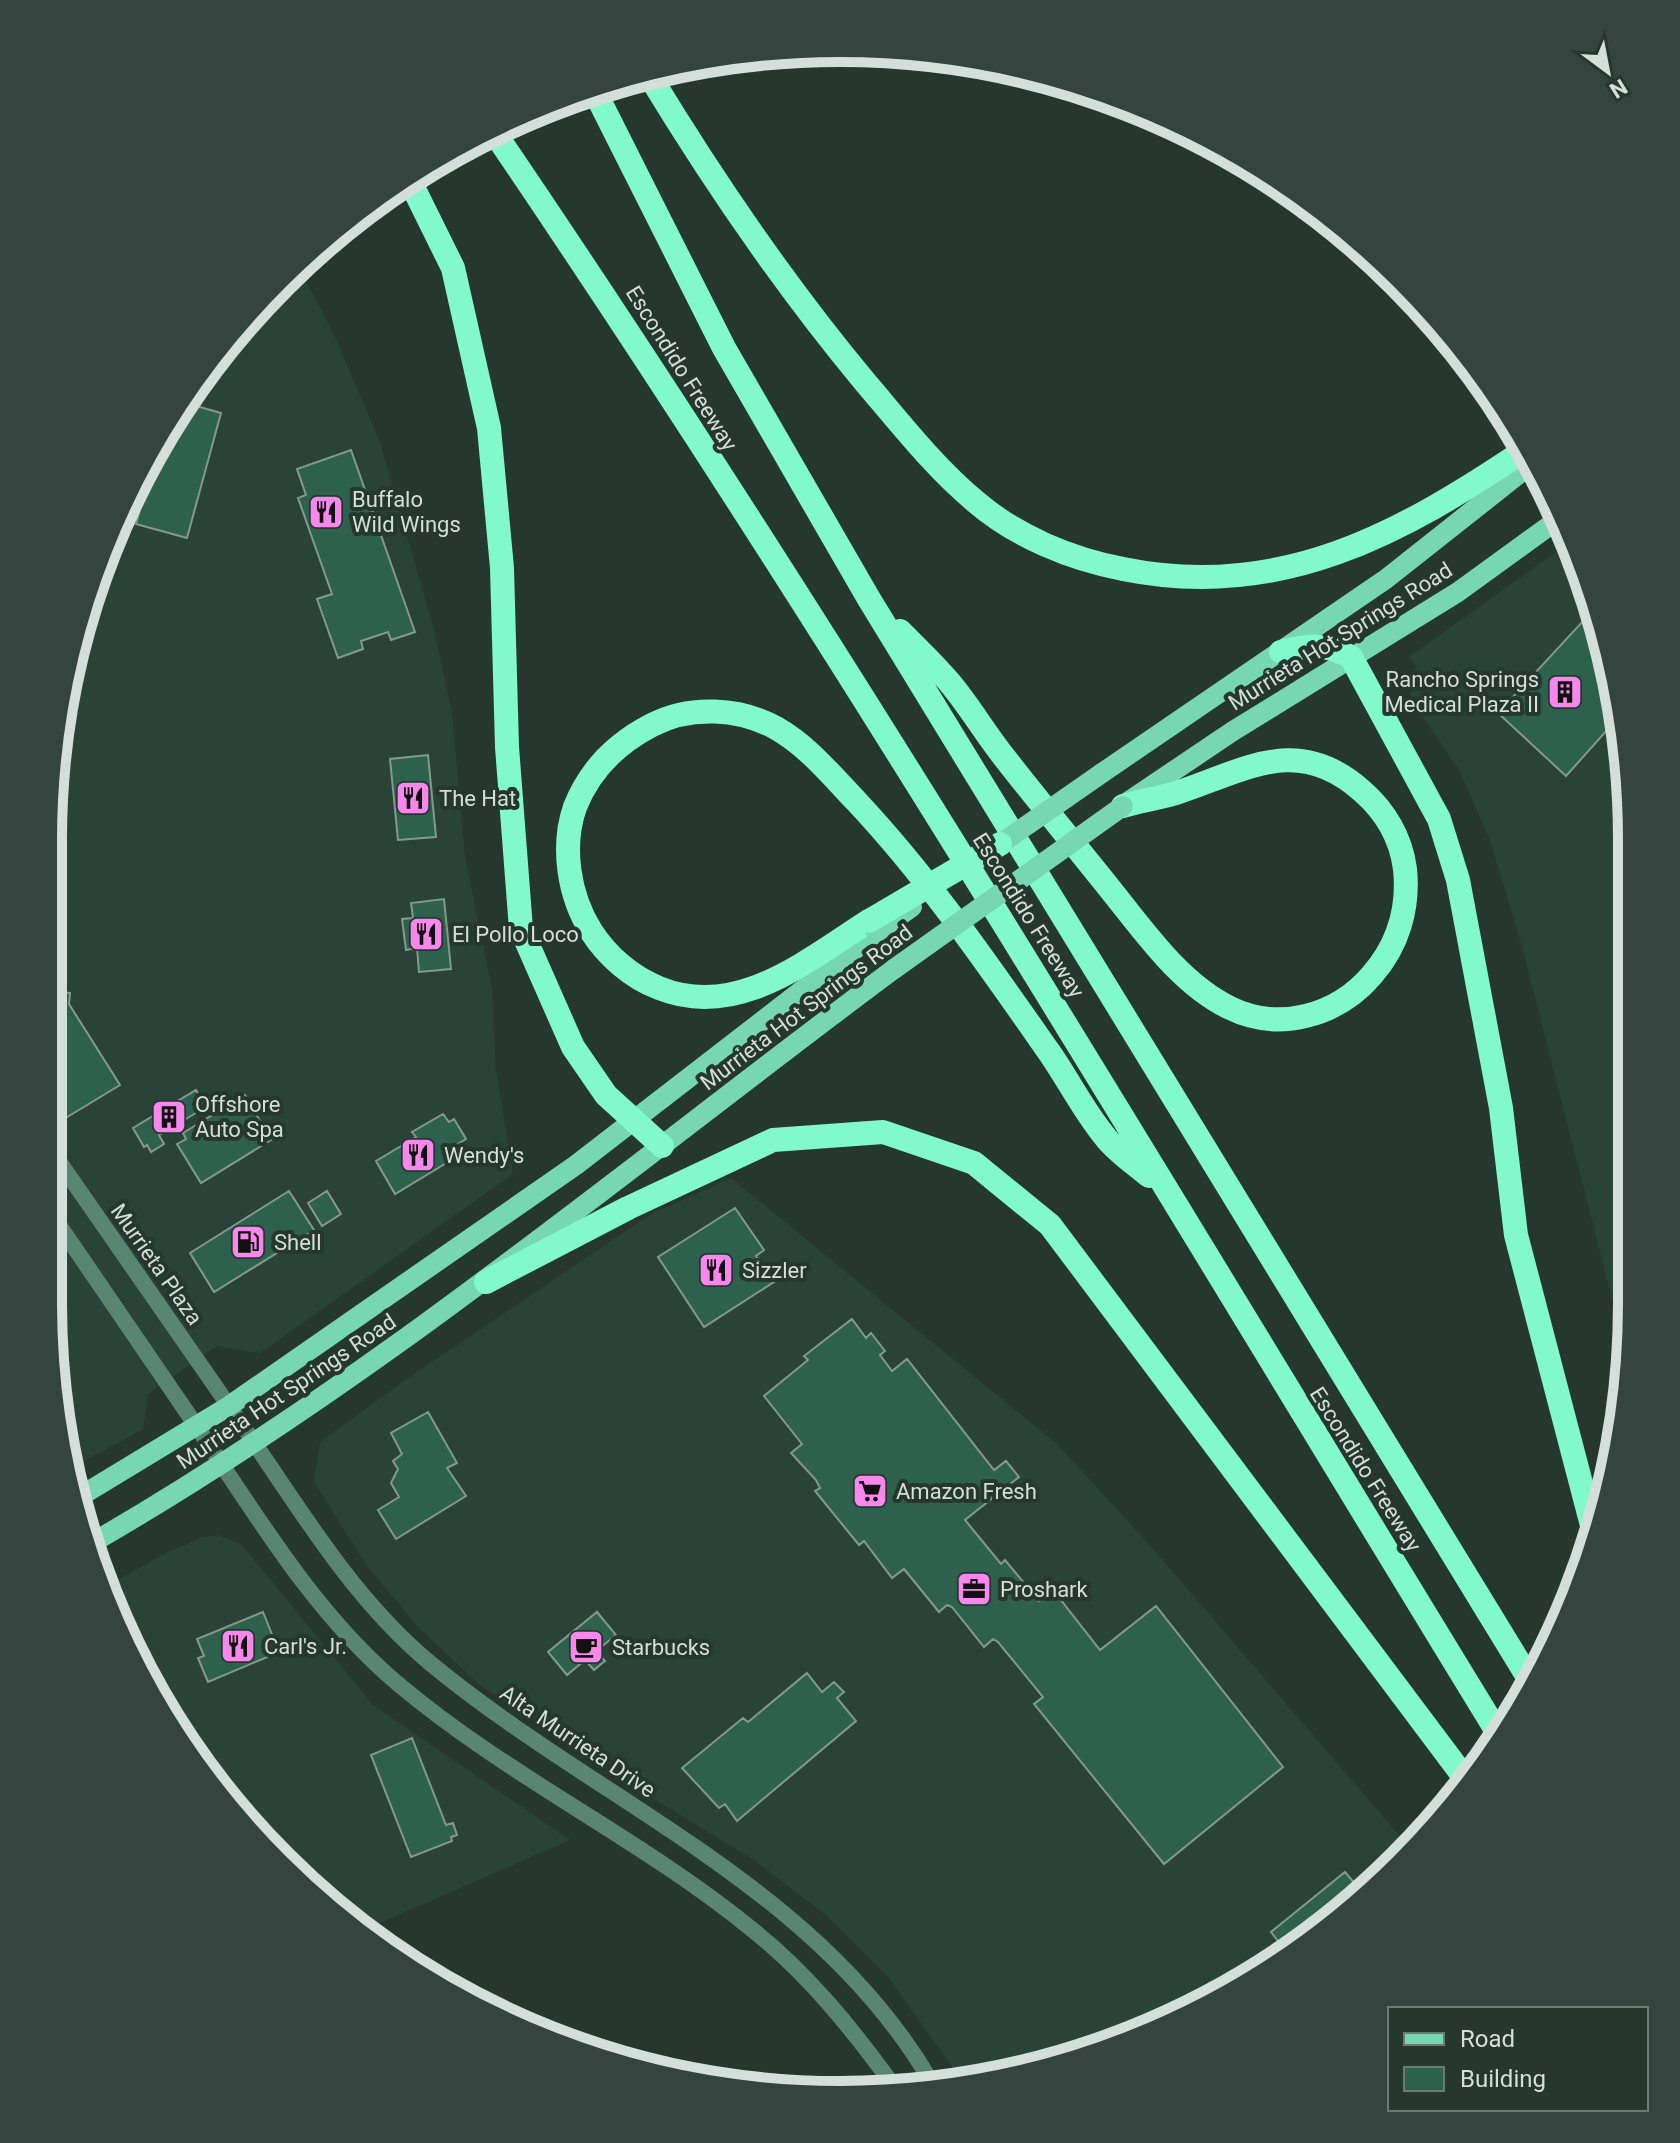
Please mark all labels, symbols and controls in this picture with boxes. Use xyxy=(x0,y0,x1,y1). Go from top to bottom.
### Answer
north arrow xyxy=(1568,32,1648,112)
text: N xyxy=(1605,74,1632,103)
street label: Escondido Freeway xyxy=(621,281,743,456)
place label: Buffalo Wild Wings xyxy=(352,487,461,537)
restaurant icon: Buffalo Wild Wings xyxy=(307,493,345,531)
street label: Murrieta Hot Springs Road xyxy=(1224,557,1457,716)
place label: Rancho Springs Medical Plaza II xyxy=(1385,667,1539,717)
building icon: Rancho Springs Medical Plaza II xyxy=(1546,673,1584,711)
restaurant icon: The Hat xyxy=(394,779,432,817)
place label: The Hat xyxy=(439,786,516,811)
street label: Escondido Freeway xyxy=(968,828,1090,1003)
restaurant icon: El Pollo Loco xyxy=(407,915,445,953)
street label: Murrieta Hot Springs Road xyxy=(695,920,917,1095)
place label: El Pollo Loco xyxy=(452,922,579,947)
place label: Offshore Auto Spa xyxy=(195,1092,284,1142)
building icon: Offshore Auto Spa xyxy=(150,1098,188,1136)
restaurant icon: Wendy's xyxy=(399,1136,437,1174)
place label: Wendy's xyxy=(444,1143,524,1168)
street label: Murrieta Plaza xyxy=(106,1199,208,1330)
fuel station icon: Shell xyxy=(229,1223,267,1261)
place label: Shell xyxy=(274,1230,322,1255)
restaurant icon: Sizzler xyxy=(697,1251,735,1289)
place label: Sizzler xyxy=(742,1258,807,1283)
street label: Murrieta Hot Springs Road xyxy=(172,1309,401,1474)
street label: Escondido Freeway xyxy=(1305,1382,1427,1557)
supermarket icon: Amazon Fresh xyxy=(851,1472,889,1510)
place label: Amazon Fresh xyxy=(896,1479,1037,1504)
office icon: Proshark xyxy=(955,1570,993,1608)
place label: Proshark xyxy=(1000,1577,1089,1602)
restaurant icon: Carl's Jr. xyxy=(219,1627,257,1665)
cafe icon: Starbucks xyxy=(567,1628,605,1666)
place label: Carl's Jr. xyxy=(264,1634,347,1659)
place label: Starbucks xyxy=(612,1635,710,1660)
street label: Alta Murrieta Drive xyxy=(495,1680,660,1803)
legend xyxy=(1388,2007,1648,2111)
text: Road xyxy=(1460,2025,1515,2053)
text: Building xyxy=(1460,2065,1546,2093)

